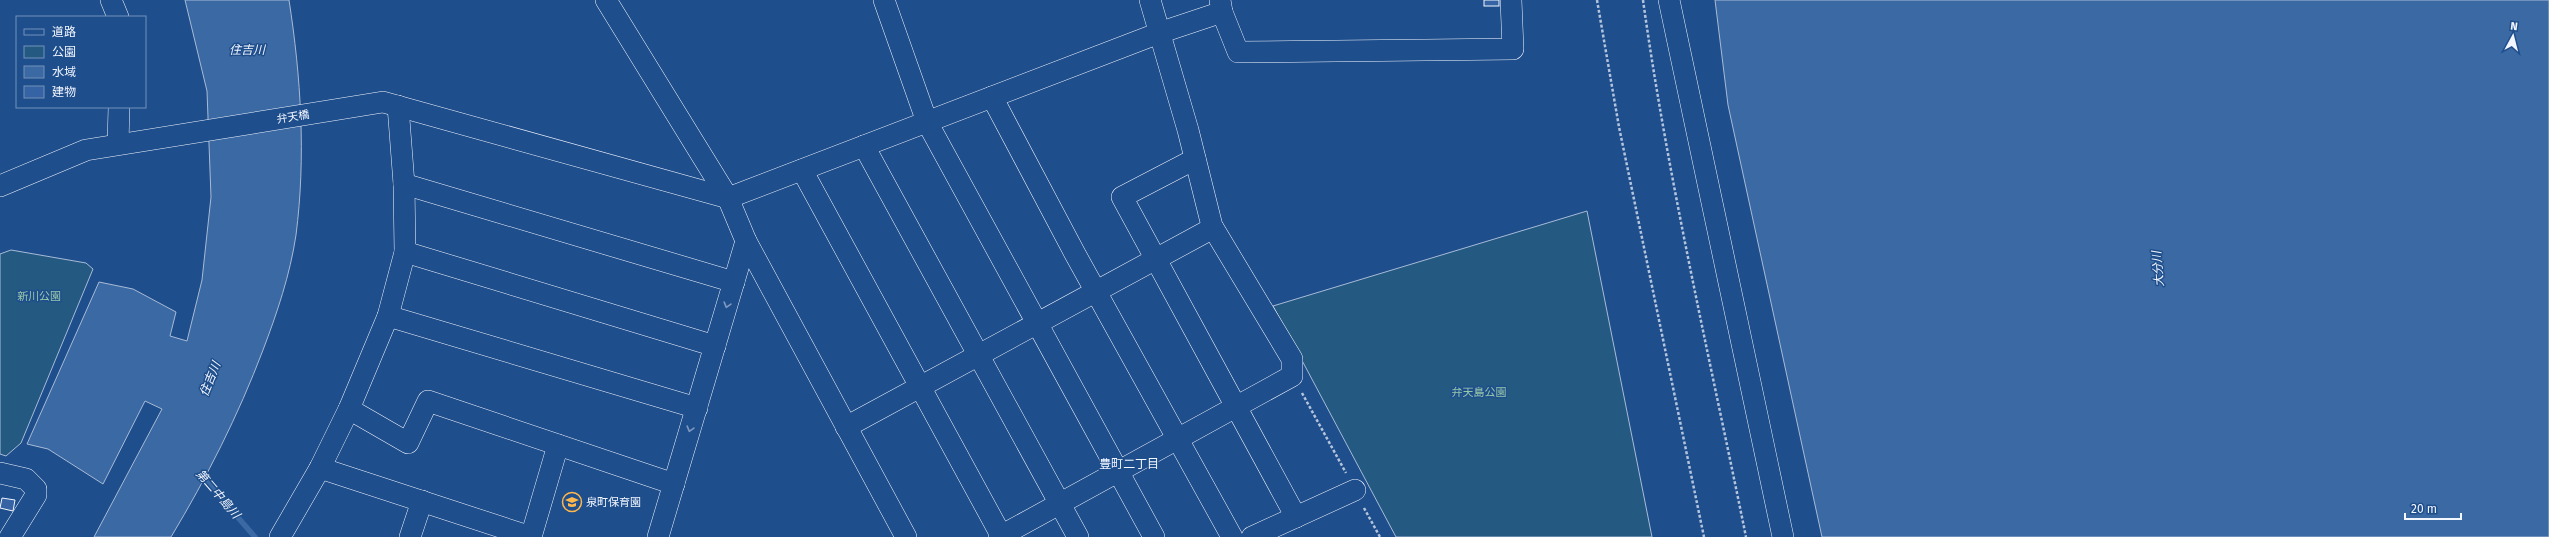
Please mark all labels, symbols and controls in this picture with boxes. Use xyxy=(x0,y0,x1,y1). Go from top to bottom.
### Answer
legend xyxy=(16,16,146,108)
north arrow xyxy=(2493,16,2533,56)
text: N xyxy=(2510,20,2519,33)
text: 道路 xyxy=(52,25,76,39)
water label: 住吉川 xyxy=(229,43,267,57)
text: 公園 xyxy=(52,45,76,59)
text: 水域 xyxy=(52,65,76,79)
text: 建物 xyxy=(52,85,76,99)
street label: 弁天橋 xyxy=(276,108,310,126)
water label: 大分川 xyxy=(2149,248,2167,288)
park label: 新川公園 xyxy=(17,290,61,303)
one-way arrow xyxy=(723,301,732,308)
water label: 住吉川 xyxy=(197,358,224,398)
park label: 弁天島公園 xyxy=(1452,386,1507,399)
one-way arrow xyxy=(686,426,695,433)
district label: 豊町二丁目 xyxy=(1099,457,1159,471)
water label: 第二中島川 xyxy=(193,467,244,523)
school or university icon: 泉町保育園 xyxy=(561,491,583,513)
scale bar xyxy=(2405,495,2461,521)
place label: 泉町保育園 xyxy=(586,496,641,509)
text: 20 m xyxy=(2411,502,2437,516)

